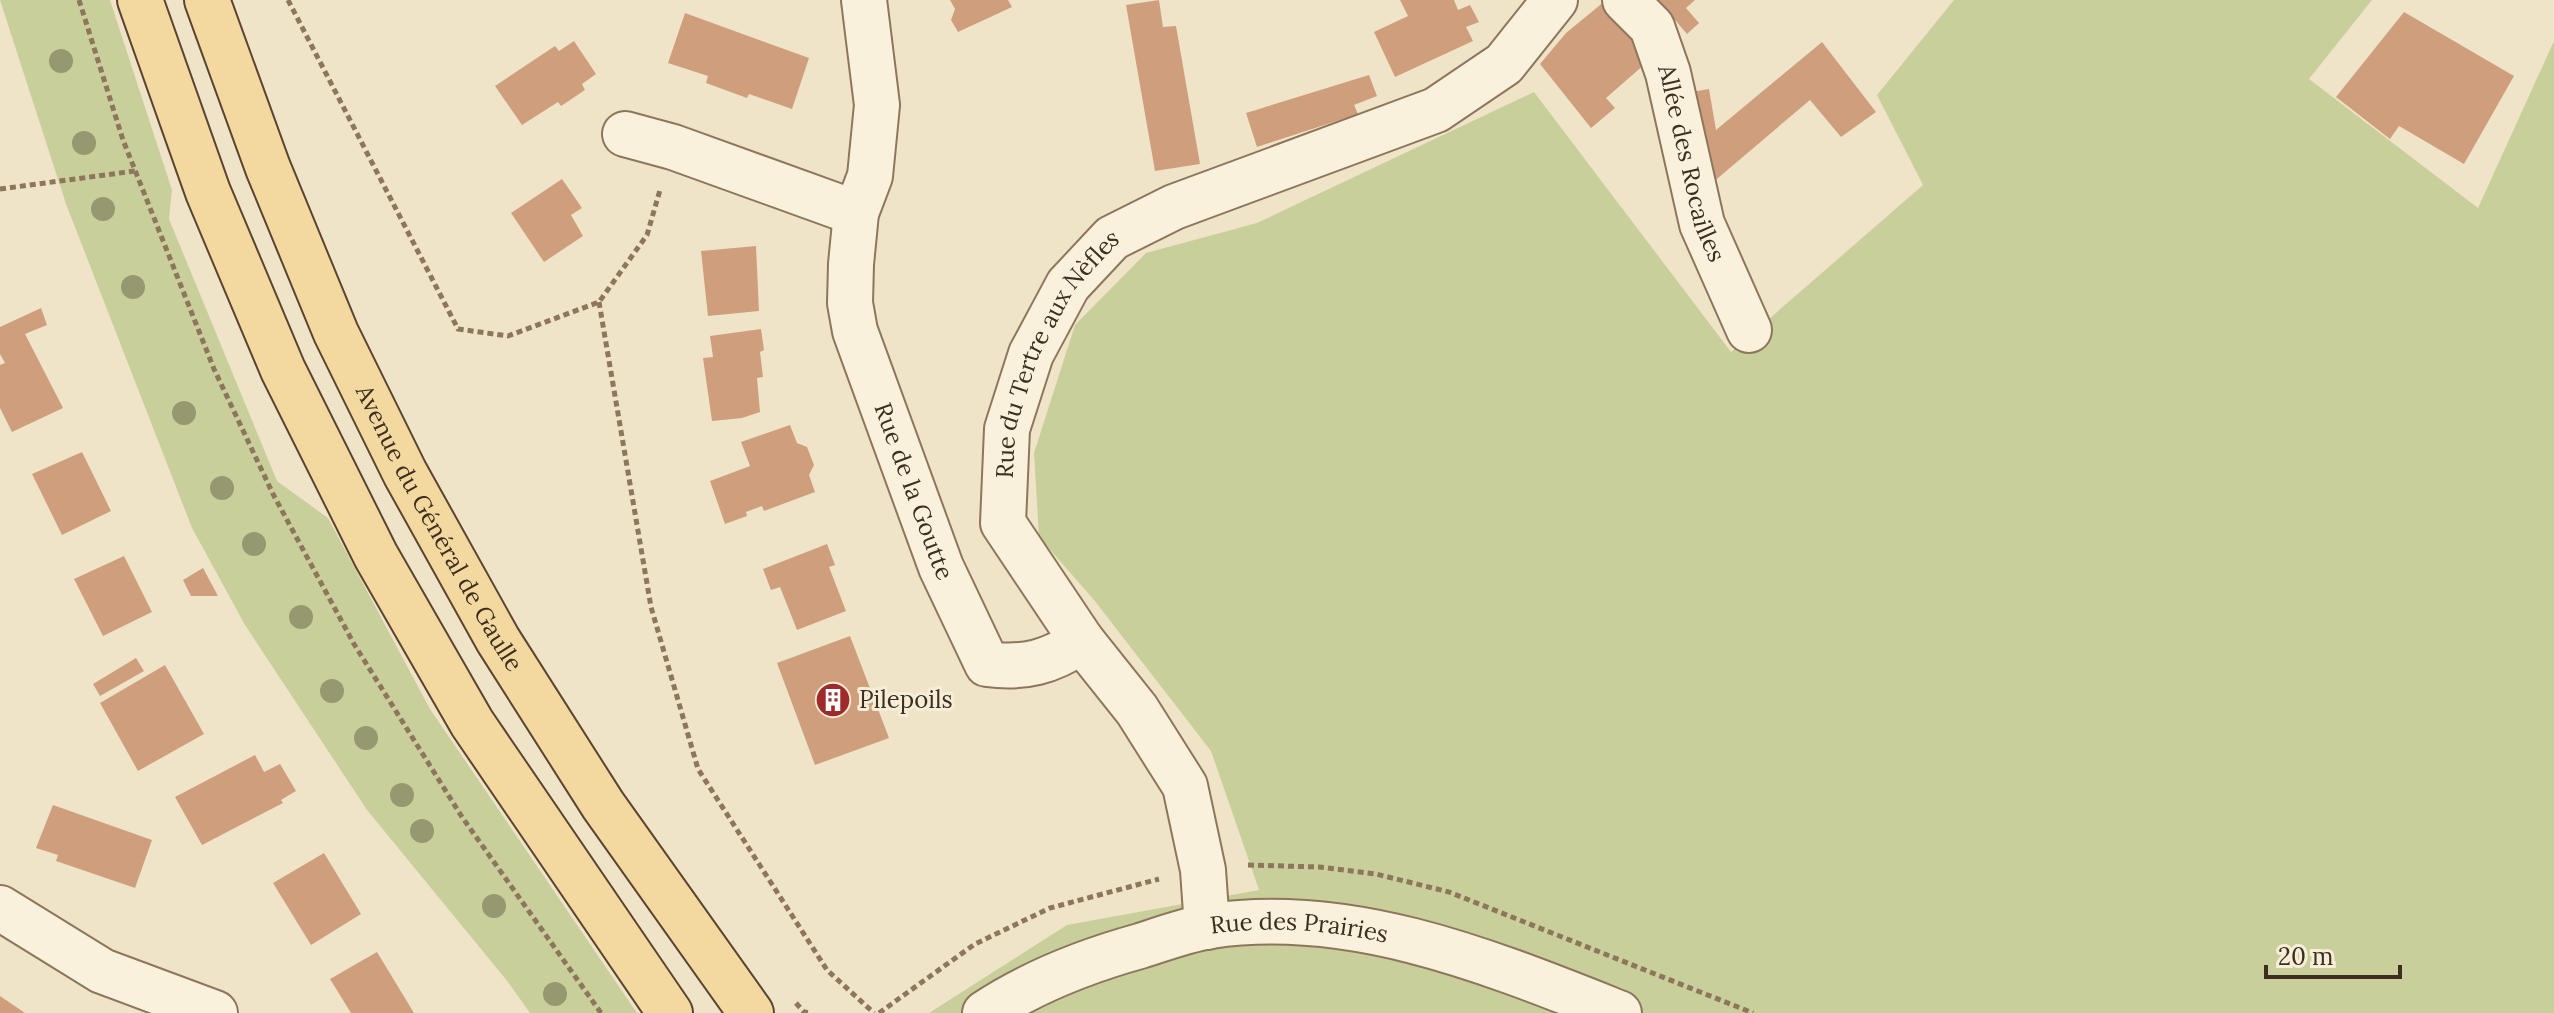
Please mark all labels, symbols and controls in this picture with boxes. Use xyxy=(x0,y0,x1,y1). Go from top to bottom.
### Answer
street label: Allée des Rocailles xyxy=(1651,59,1733,267)
street label: Rue du Tertre aux Nèfles xyxy=(989,221,1124,479)
street label: Avenue du Général de Gaulle xyxy=(349,379,530,677)
street label: Rue de la Goutte xyxy=(867,398,961,585)
building icon: Pilepoils xyxy=(814,681,852,719)
place label: Pilepoils xyxy=(859,684,953,715)
street label: Rue des Prairies xyxy=(1208,905,1391,950)
scale bar xyxy=(2266,929,2400,979)
text: 20 m xyxy=(2278,941,2334,972)

